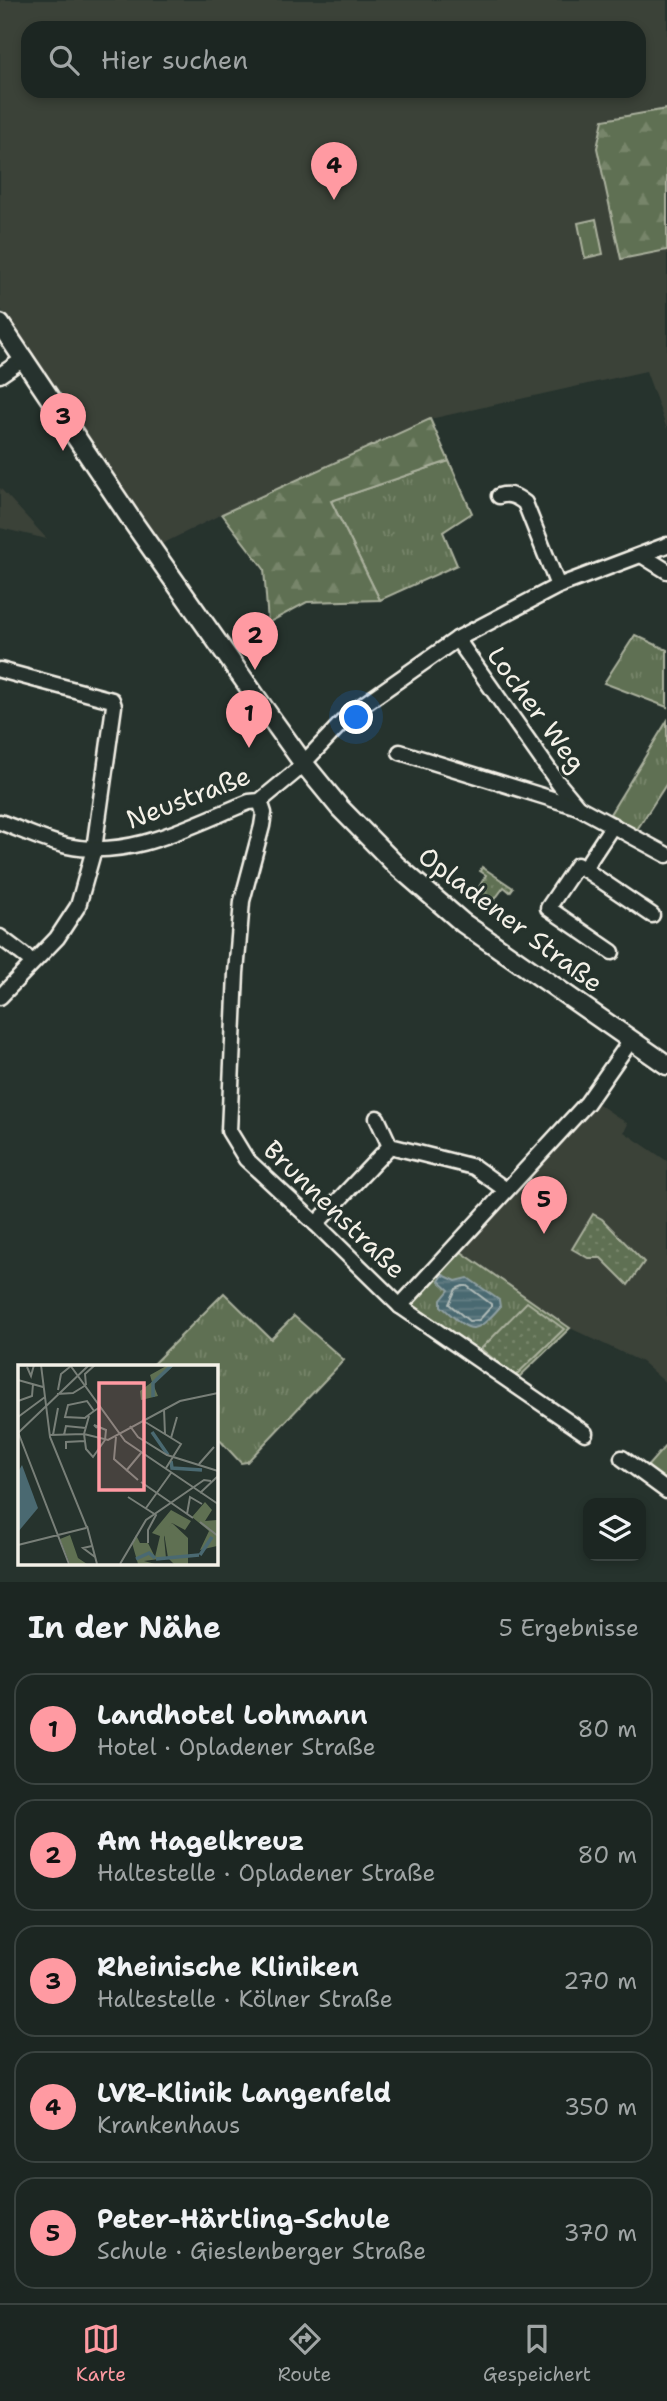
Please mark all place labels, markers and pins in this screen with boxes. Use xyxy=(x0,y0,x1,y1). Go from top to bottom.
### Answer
pin: 4 xyxy=(311,142,357,200)
pin: 3 xyxy=(40,393,86,451)
pin: 2 xyxy=(232,612,278,670)
pin: 1 xyxy=(226,690,272,748)
pin: 5 xyxy=(521,1176,567,1234)

